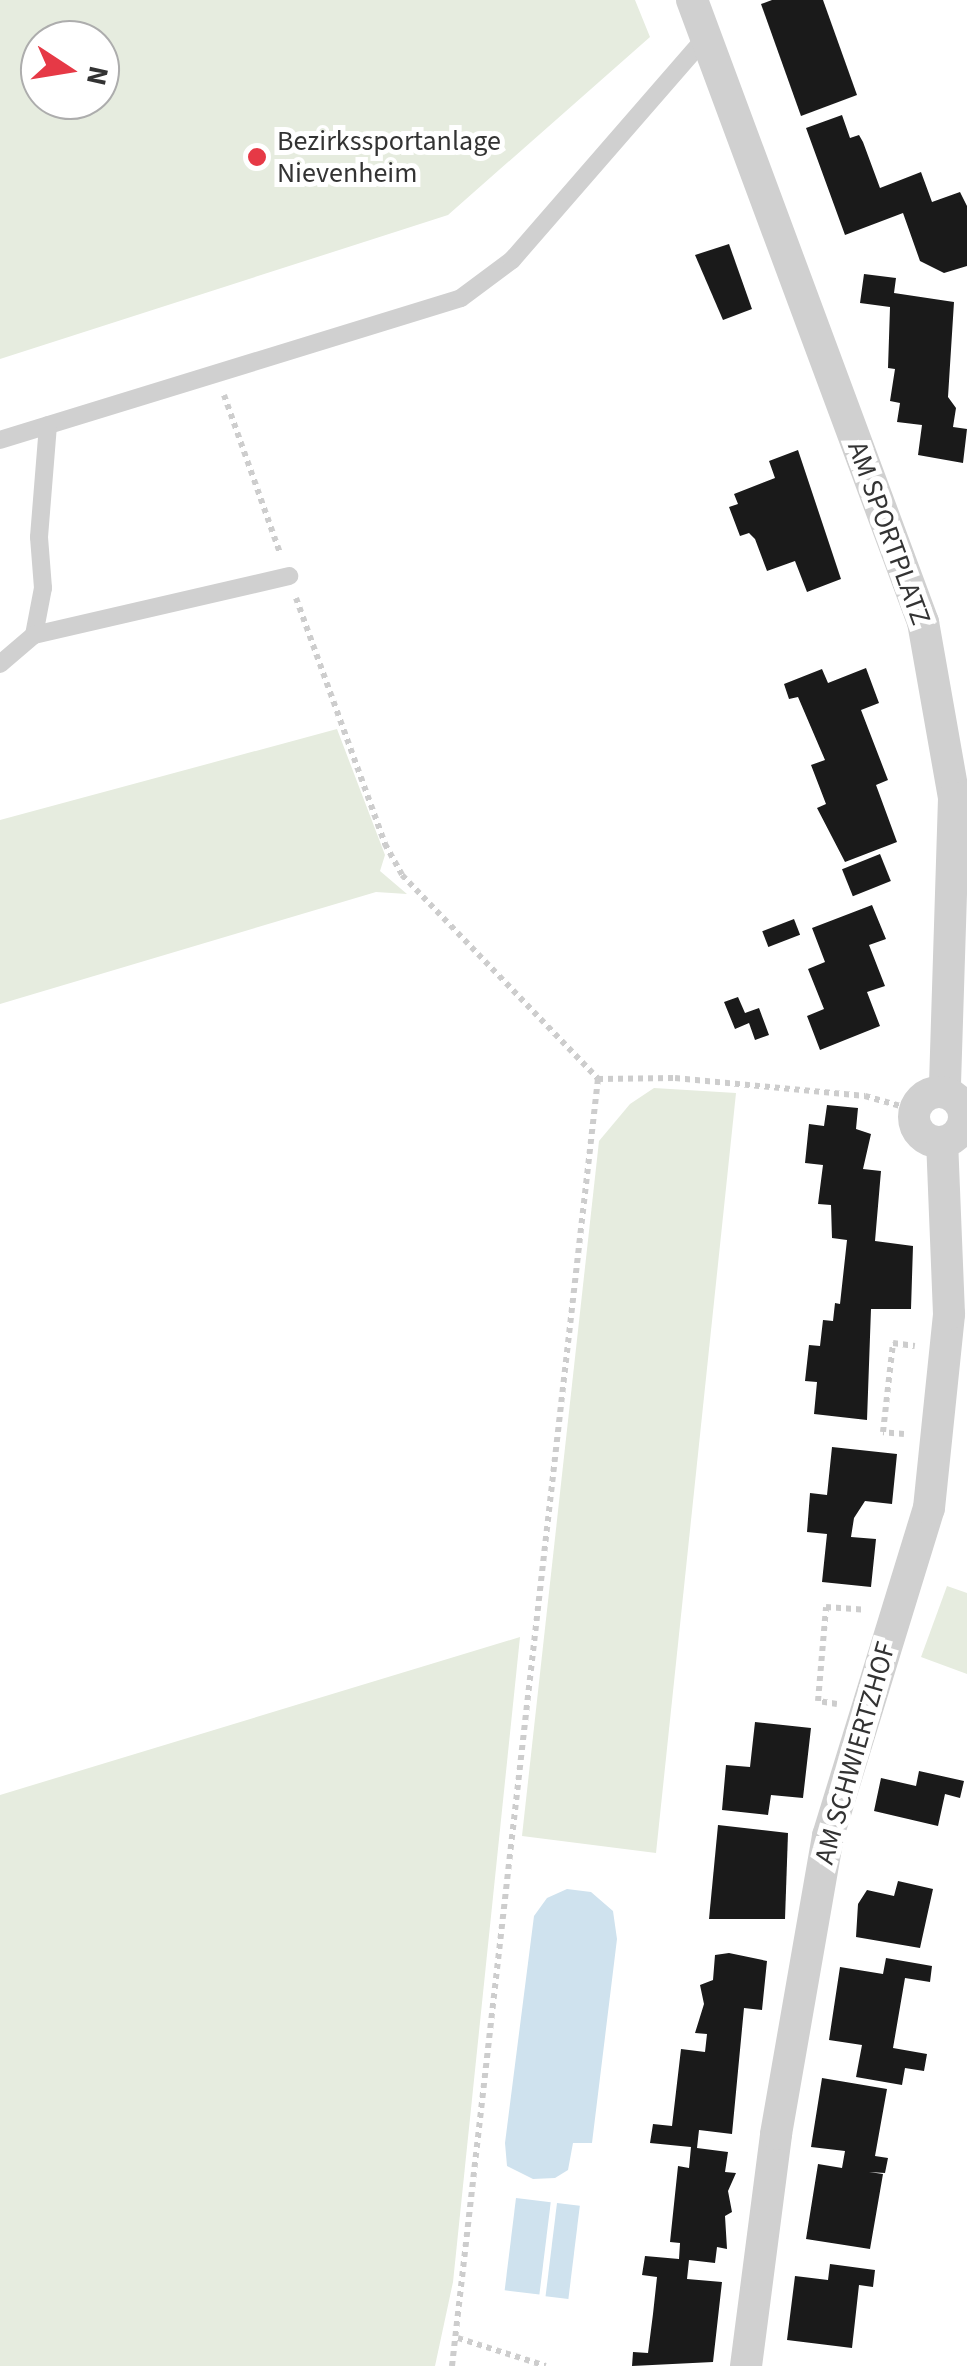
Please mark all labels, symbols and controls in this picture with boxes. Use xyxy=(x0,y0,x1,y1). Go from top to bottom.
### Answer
north arrow xyxy=(20,20,120,120)
text: N xyxy=(76,63,119,89)
place label: Bezirkssportanlage Nievenheim xyxy=(277,124,501,190)
marker: Bezirkssportanlage Nievenheim xyxy=(246,146,268,168)
street label: AM SPORTPLATZ xyxy=(840,437,938,629)
street label: AM SCHWIERTZHOF xyxy=(807,1638,903,1868)

